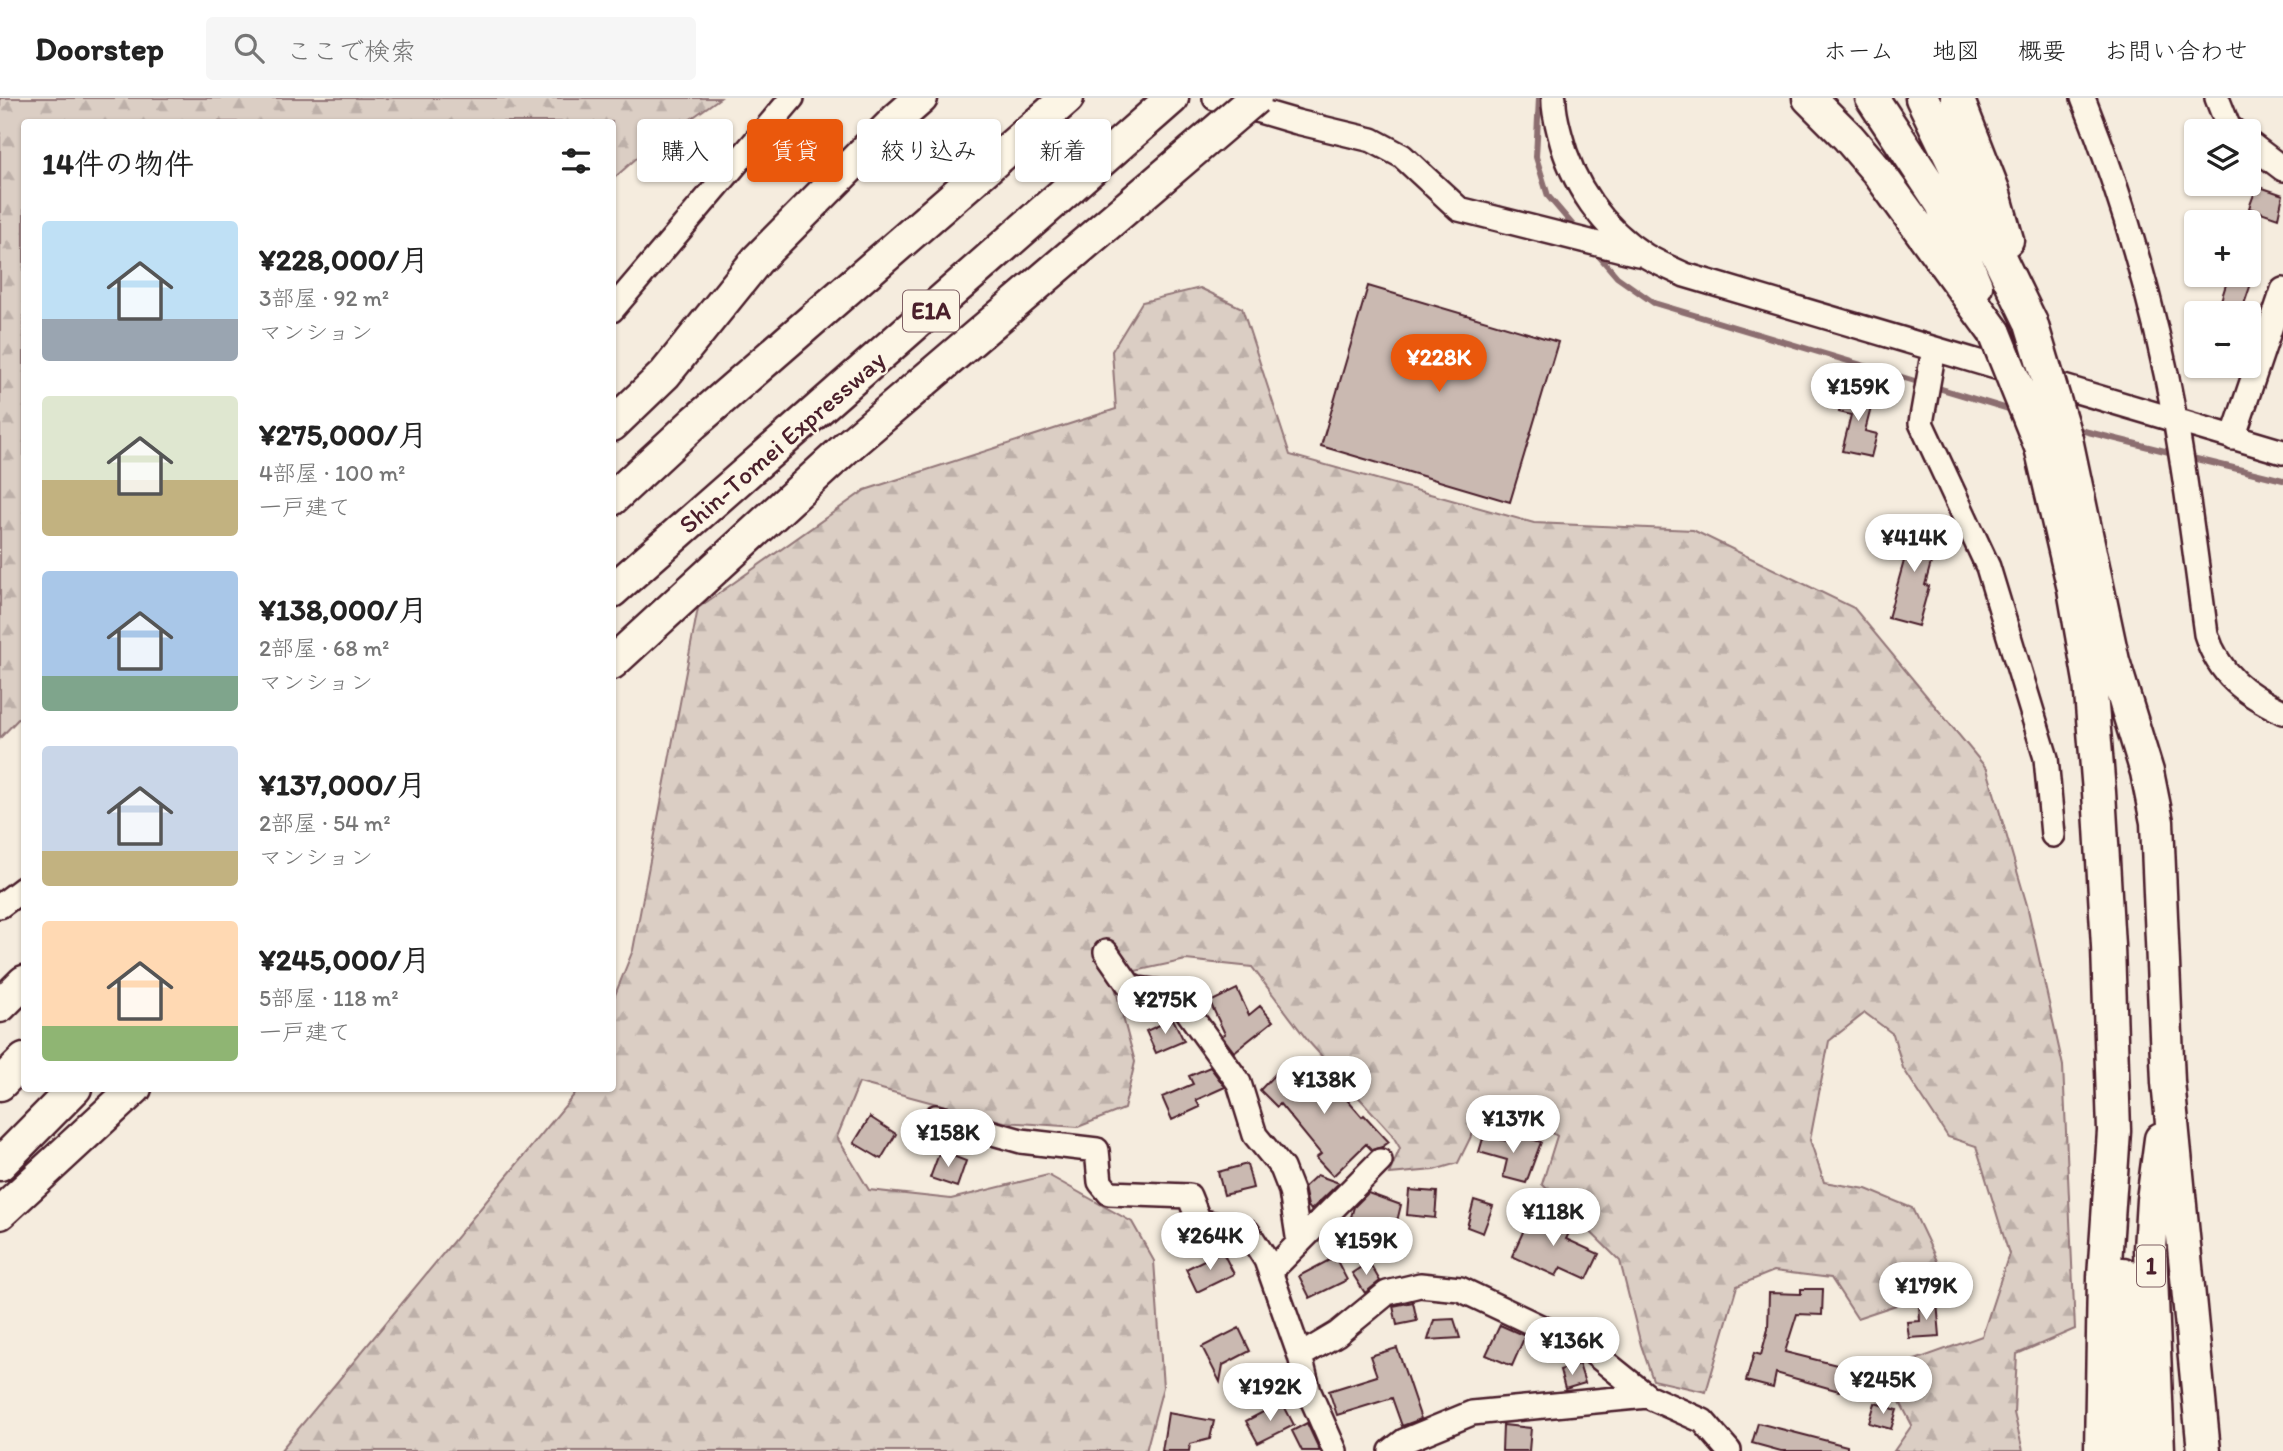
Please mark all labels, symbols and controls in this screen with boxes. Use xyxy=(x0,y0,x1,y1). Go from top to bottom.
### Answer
search box xyxy=(206,17,696,80)
text: Doorstep xyxy=(35,29,164,68)
icon: search xyxy=(230,29,268,67)
text: ここで検索 xyxy=(286,35,416,67)
text: ホーム xyxy=(1823,36,1894,65)
text: 地図 xyxy=(1932,36,1980,65)
text: 概要 xyxy=(2018,36,2066,65)
text: お問い合わせ xyxy=(2104,36,2248,65)
chip: 購入 xyxy=(637,119,733,182)
chip: 賃貸 xyxy=(747,119,843,182)
chip: 絞り込み xyxy=(857,119,1001,182)
chip: 新着 xyxy=(1015,119,1111,182)
map controls xyxy=(2184,119,2261,378)
button: layers xyxy=(2184,119,2261,196)
icon: filters xyxy=(557,142,595,180)
text: 14件の物件 xyxy=(42,145,194,182)
button: + xyxy=(2184,210,2261,287)
text: ¥228,000/月 xyxy=(259,241,429,278)
icon: home xyxy=(98,249,182,333)
text: 3部屋 · 92 m² xyxy=(259,284,389,312)
road number: E1A xyxy=(903,290,959,331)
button: − xyxy=(2184,301,2261,378)
text: マンション xyxy=(259,318,373,346)
pin: ¥228K xyxy=(1390,334,1488,394)
text: ¥228K xyxy=(1407,343,1471,371)
street label: Shin-Tomei Expressway xyxy=(672,344,892,540)
pin: ¥159K xyxy=(1809,364,1907,423)
text: ¥159K xyxy=(1827,372,1889,400)
text: ¥275,000/月 xyxy=(259,416,427,453)
icon: home xyxy=(98,424,182,508)
text: 4部屋 · 100 m² xyxy=(259,459,405,487)
text: 一戸建て xyxy=(259,493,351,521)
pin: ¥414K xyxy=(1865,514,1963,574)
text: ¥414K xyxy=(1881,523,1947,551)
text: ¥138,000/月 xyxy=(259,591,428,628)
icon: home xyxy=(98,599,182,683)
text: 2部屋 · 68 m² xyxy=(259,634,389,662)
text: マンション xyxy=(259,668,373,696)
text: ¥137,000/月 xyxy=(259,766,426,803)
icon: home xyxy=(98,774,182,858)
text: 2部屋 · 54 m² xyxy=(259,809,391,837)
text: マンション xyxy=(259,843,373,871)
text: ¥245,000/月 xyxy=(259,941,431,978)
icon: home xyxy=(98,949,182,1033)
pin: ¥275K xyxy=(1116,976,1214,1036)
text: 5部屋 · 118 m² xyxy=(259,984,399,1012)
text: ¥275K xyxy=(1133,985,1197,1013)
text: 一戸建て xyxy=(259,1018,351,1046)
pin: ¥138K xyxy=(1275,1056,1373,1116)
text: ¥138K xyxy=(1292,1065,1356,1093)
pin: ¥137K xyxy=(1464,1096,1562,1155)
text: ¥137K xyxy=(1482,1104,1544,1132)
pin: ¥158K xyxy=(899,1110,997,1169)
text: ¥158K xyxy=(917,1118,979,1146)
pin: ¥118K xyxy=(1504,1188,1602,1248)
text: ¥118K xyxy=(1522,1197,1584,1225)
pin: ¥264K xyxy=(1161,1212,1259,1272)
pin: ¥159K xyxy=(1317,1218,1415,1277)
text: ¥264K xyxy=(1177,1221,1243,1249)
text: ¥159K xyxy=(1335,1226,1397,1254)
road number: 1 xyxy=(2137,1246,2165,1286)
pin: ¥179K xyxy=(1877,1262,1975,1322)
text: ¥179K xyxy=(1895,1271,1957,1299)
pin: ¥136K xyxy=(1523,1318,1621,1377)
text: ¥136K xyxy=(1541,1326,1603,1354)
pin: ¥245K xyxy=(1834,1356,1932,1416)
pin: ¥192K xyxy=(1221,1364,1319,1423)
text: ¥245K xyxy=(1850,1365,1916,1393)
text: ¥192K xyxy=(1239,1372,1301,1400)

